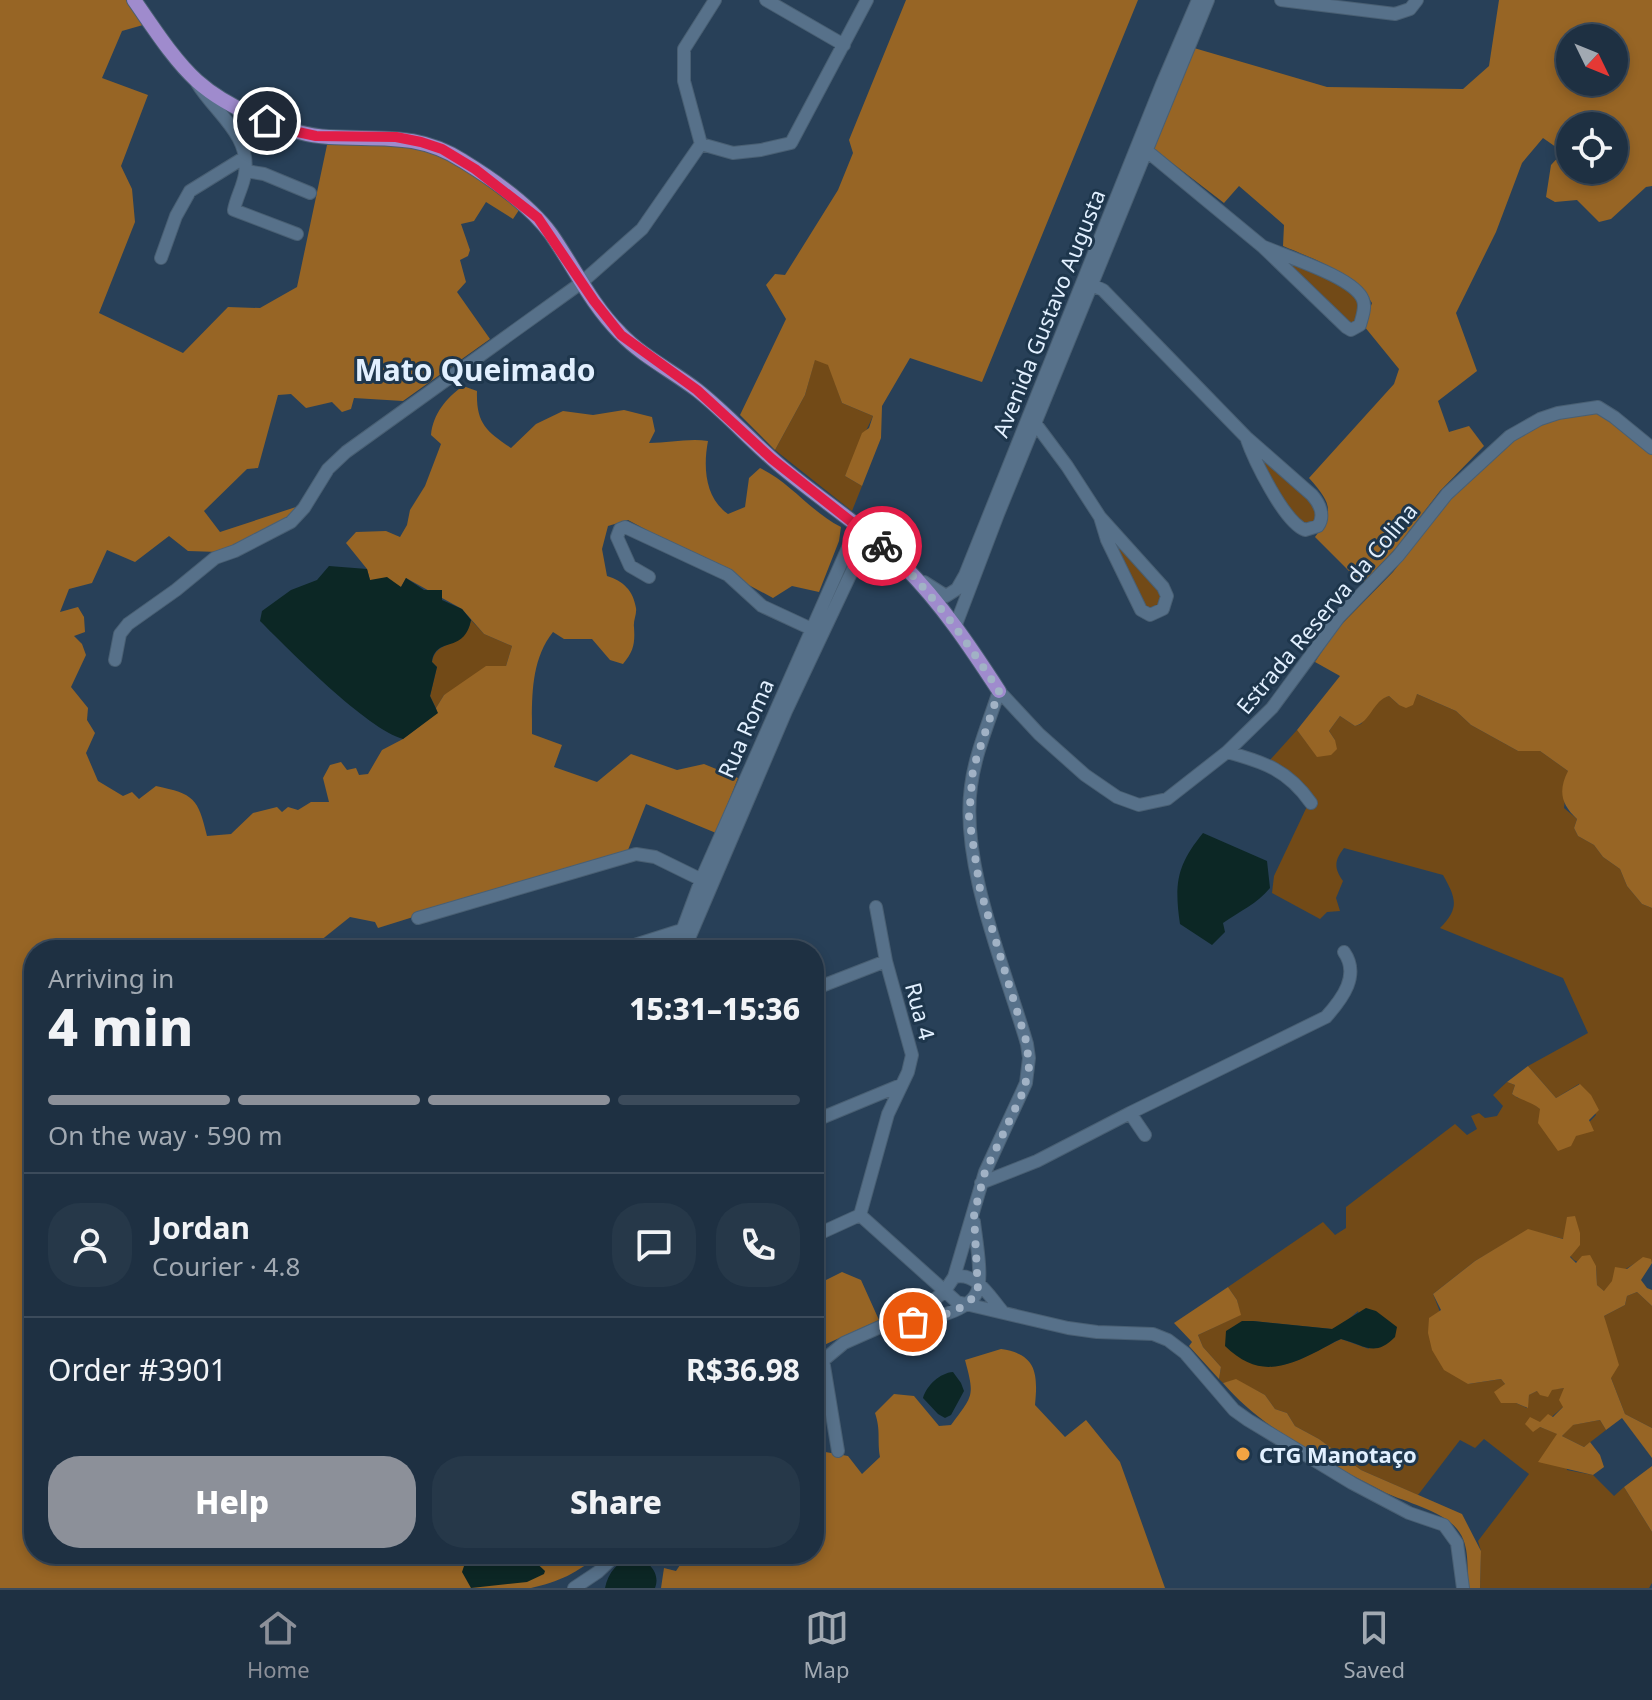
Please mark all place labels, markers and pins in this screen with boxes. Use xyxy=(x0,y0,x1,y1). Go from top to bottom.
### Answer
pin xyxy=(233,87,301,155)
pin xyxy=(879,1288,947,1356)
place label: CTG Manotaço xyxy=(1259,1439,1417,1469)
marker: CTG Manotaço xyxy=(1234,1445,1252,1463)

